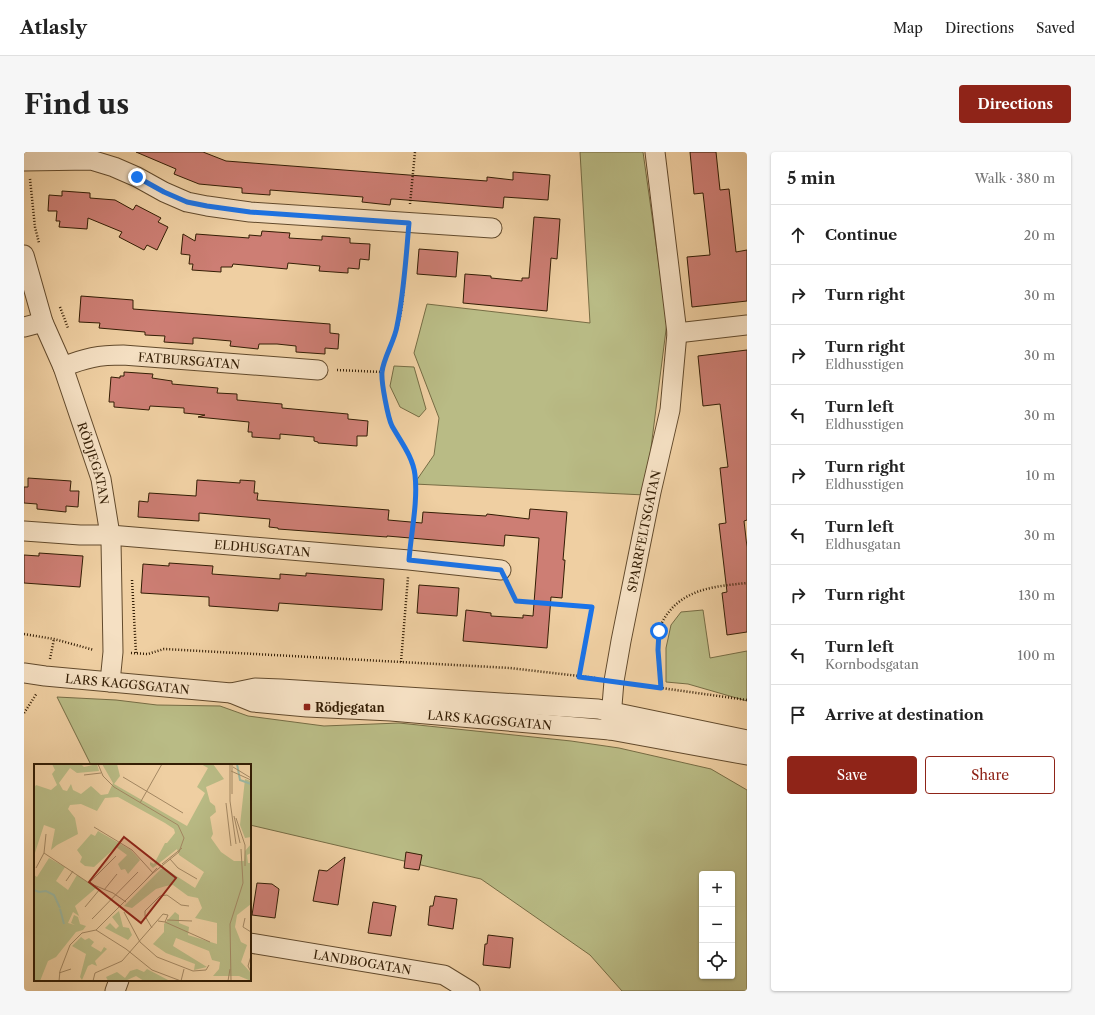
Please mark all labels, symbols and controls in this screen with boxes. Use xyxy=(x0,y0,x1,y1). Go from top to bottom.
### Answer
text: Atlasly xyxy=(20,16,87,39)
text: Map xyxy=(893,19,923,37)
text: Directions xyxy=(945,19,1014,37)
text: Saved xyxy=(1036,19,1075,37)
button: Directions xyxy=(959,85,1071,123)
text: Find us xyxy=(24,87,129,121)
route end xyxy=(128,168,146,186)
text: 5 min xyxy=(787,168,835,188)
text: Walk · 380 m xyxy=(975,170,1055,186)
icon: ahead xyxy=(787,224,809,246)
text: Continue xyxy=(825,225,897,244)
text: 20 m xyxy=(1024,227,1055,243)
icon: right xyxy=(787,284,809,306)
text: Turn right xyxy=(825,285,905,304)
text: 30 m xyxy=(1024,287,1055,303)
text: Turn right xyxy=(825,337,905,356)
icon: right xyxy=(787,344,809,366)
text: 30 m xyxy=(1024,347,1055,363)
street label: FATBURSGATAN xyxy=(138,349,241,371)
text: Eldhusstigen xyxy=(825,356,904,372)
text: Turn left xyxy=(825,397,894,416)
icon: left xyxy=(787,404,809,426)
text: 30 m xyxy=(1024,407,1055,423)
text: Eldhusstigen xyxy=(825,416,904,432)
street label: RÖDJEGATAN xyxy=(75,420,112,505)
text: Turn right xyxy=(825,457,905,476)
icon: right xyxy=(787,464,809,486)
text: 10 m xyxy=(1026,467,1055,483)
street label: SPARRFELTSGATAN xyxy=(624,468,663,593)
text: Eldhusstigen xyxy=(825,476,904,492)
text: Turn left xyxy=(825,517,894,536)
icon: left xyxy=(787,524,809,546)
text: 30 m xyxy=(1024,527,1055,543)
street label: ELDHUSGATAN xyxy=(213,536,311,559)
text: Eldhusgatan xyxy=(825,536,901,552)
icon: right xyxy=(787,584,809,606)
text: Turn right xyxy=(825,585,905,604)
text: 130 m xyxy=(1019,587,1055,603)
route start xyxy=(650,622,668,640)
text: Turn left xyxy=(825,637,894,656)
icon: left xyxy=(787,644,809,666)
text: 100 m xyxy=(1017,647,1055,663)
text: Kornbodsgatan xyxy=(825,656,919,672)
street label: LARS KAGGSGATAN xyxy=(65,670,190,697)
place label: Rödjegatan xyxy=(315,700,385,715)
marker: Rödjegatan xyxy=(302,702,312,712)
icon: arrive xyxy=(787,704,809,726)
text: Arrive at destination xyxy=(825,705,984,724)
street label: LARS KAGGSGATAN xyxy=(427,707,552,732)
button: Save xyxy=(787,756,917,794)
button: Share xyxy=(925,756,1055,794)
inset map xyxy=(34,764,251,981)
map controls xyxy=(699,871,735,979)
button: + xyxy=(699,871,735,907)
button: − xyxy=(699,907,735,943)
button: locate xyxy=(699,943,735,979)
street label: LANDBOGATAN xyxy=(312,946,413,977)

